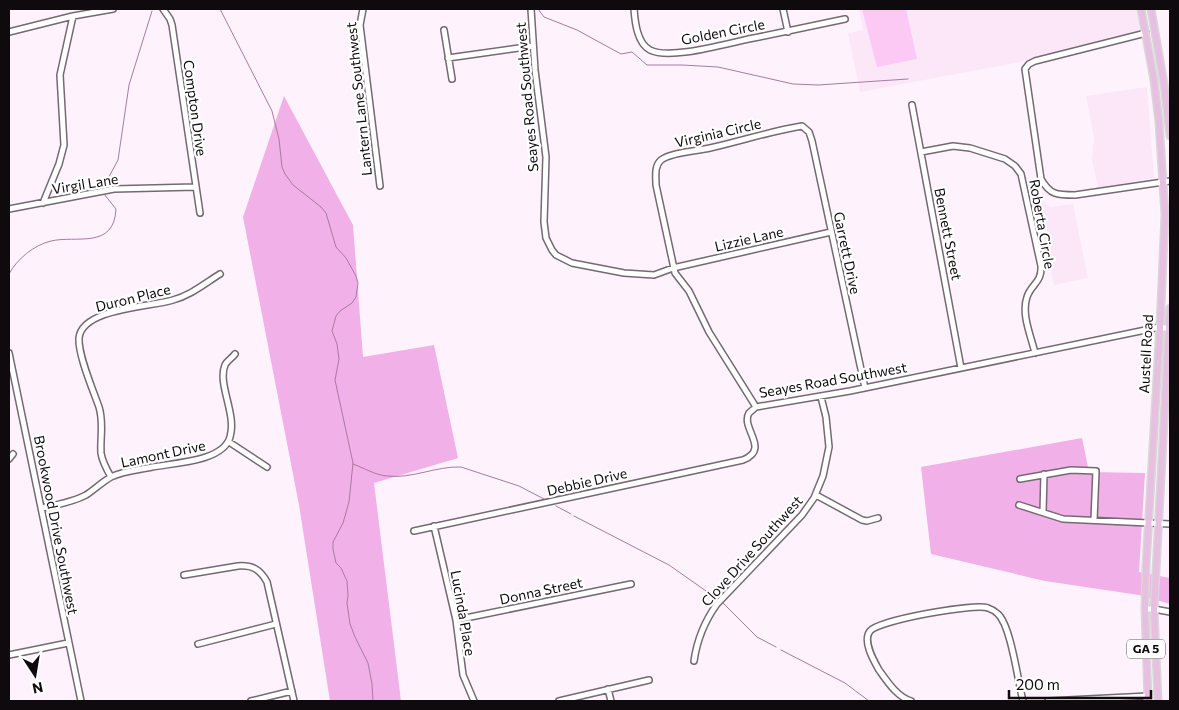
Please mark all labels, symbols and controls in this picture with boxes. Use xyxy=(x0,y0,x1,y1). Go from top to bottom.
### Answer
street label: Golden Circle xyxy=(680,15,766,48)
street label: Lantern Lane Southwest xyxy=(342,21,375,177)
street label: Seayes Road Southwest xyxy=(511,21,542,172)
street label: Compton Drive xyxy=(180,59,211,157)
street label: Virginia Circle xyxy=(673,114,763,151)
street label: Virgil Lane xyxy=(51,170,119,197)
street label: Roberta Circle xyxy=(1026,178,1059,270)
street label: Bennett Street xyxy=(931,186,966,282)
street label: Garrett Drive xyxy=(830,210,865,296)
street label: Lizzie Lane xyxy=(713,222,785,255)
street label: Duron Place xyxy=(94,280,172,315)
street label: Austell Road xyxy=(1135,314,1156,394)
street label: Seayes Road Southwest xyxy=(758,358,908,401)
street label: Brookwood Drive Southwest xyxy=(31,434,82,616)
street label: Lamont Drive xyxy=(119,436,207,471)
street label: Debbie Drive xyxy=(545,464,629,499)
street label: Clove Drive Southwest xyxy=(697,492,806,610)
street label: Lucinda Place xyxy=(448,569,479,657)
street label: Donna Street xyxy=(498,573,584,608)
road number: GA 5 xyxy=(1127,640,1165,659)
north arrow xyxy=(10,650,60,700)
scale bar xyxy=(1009,668,1152,700)
text: 200 m xyxy=(1016,675,1060,693)
text: N xyxy=(31,679,45,698)

